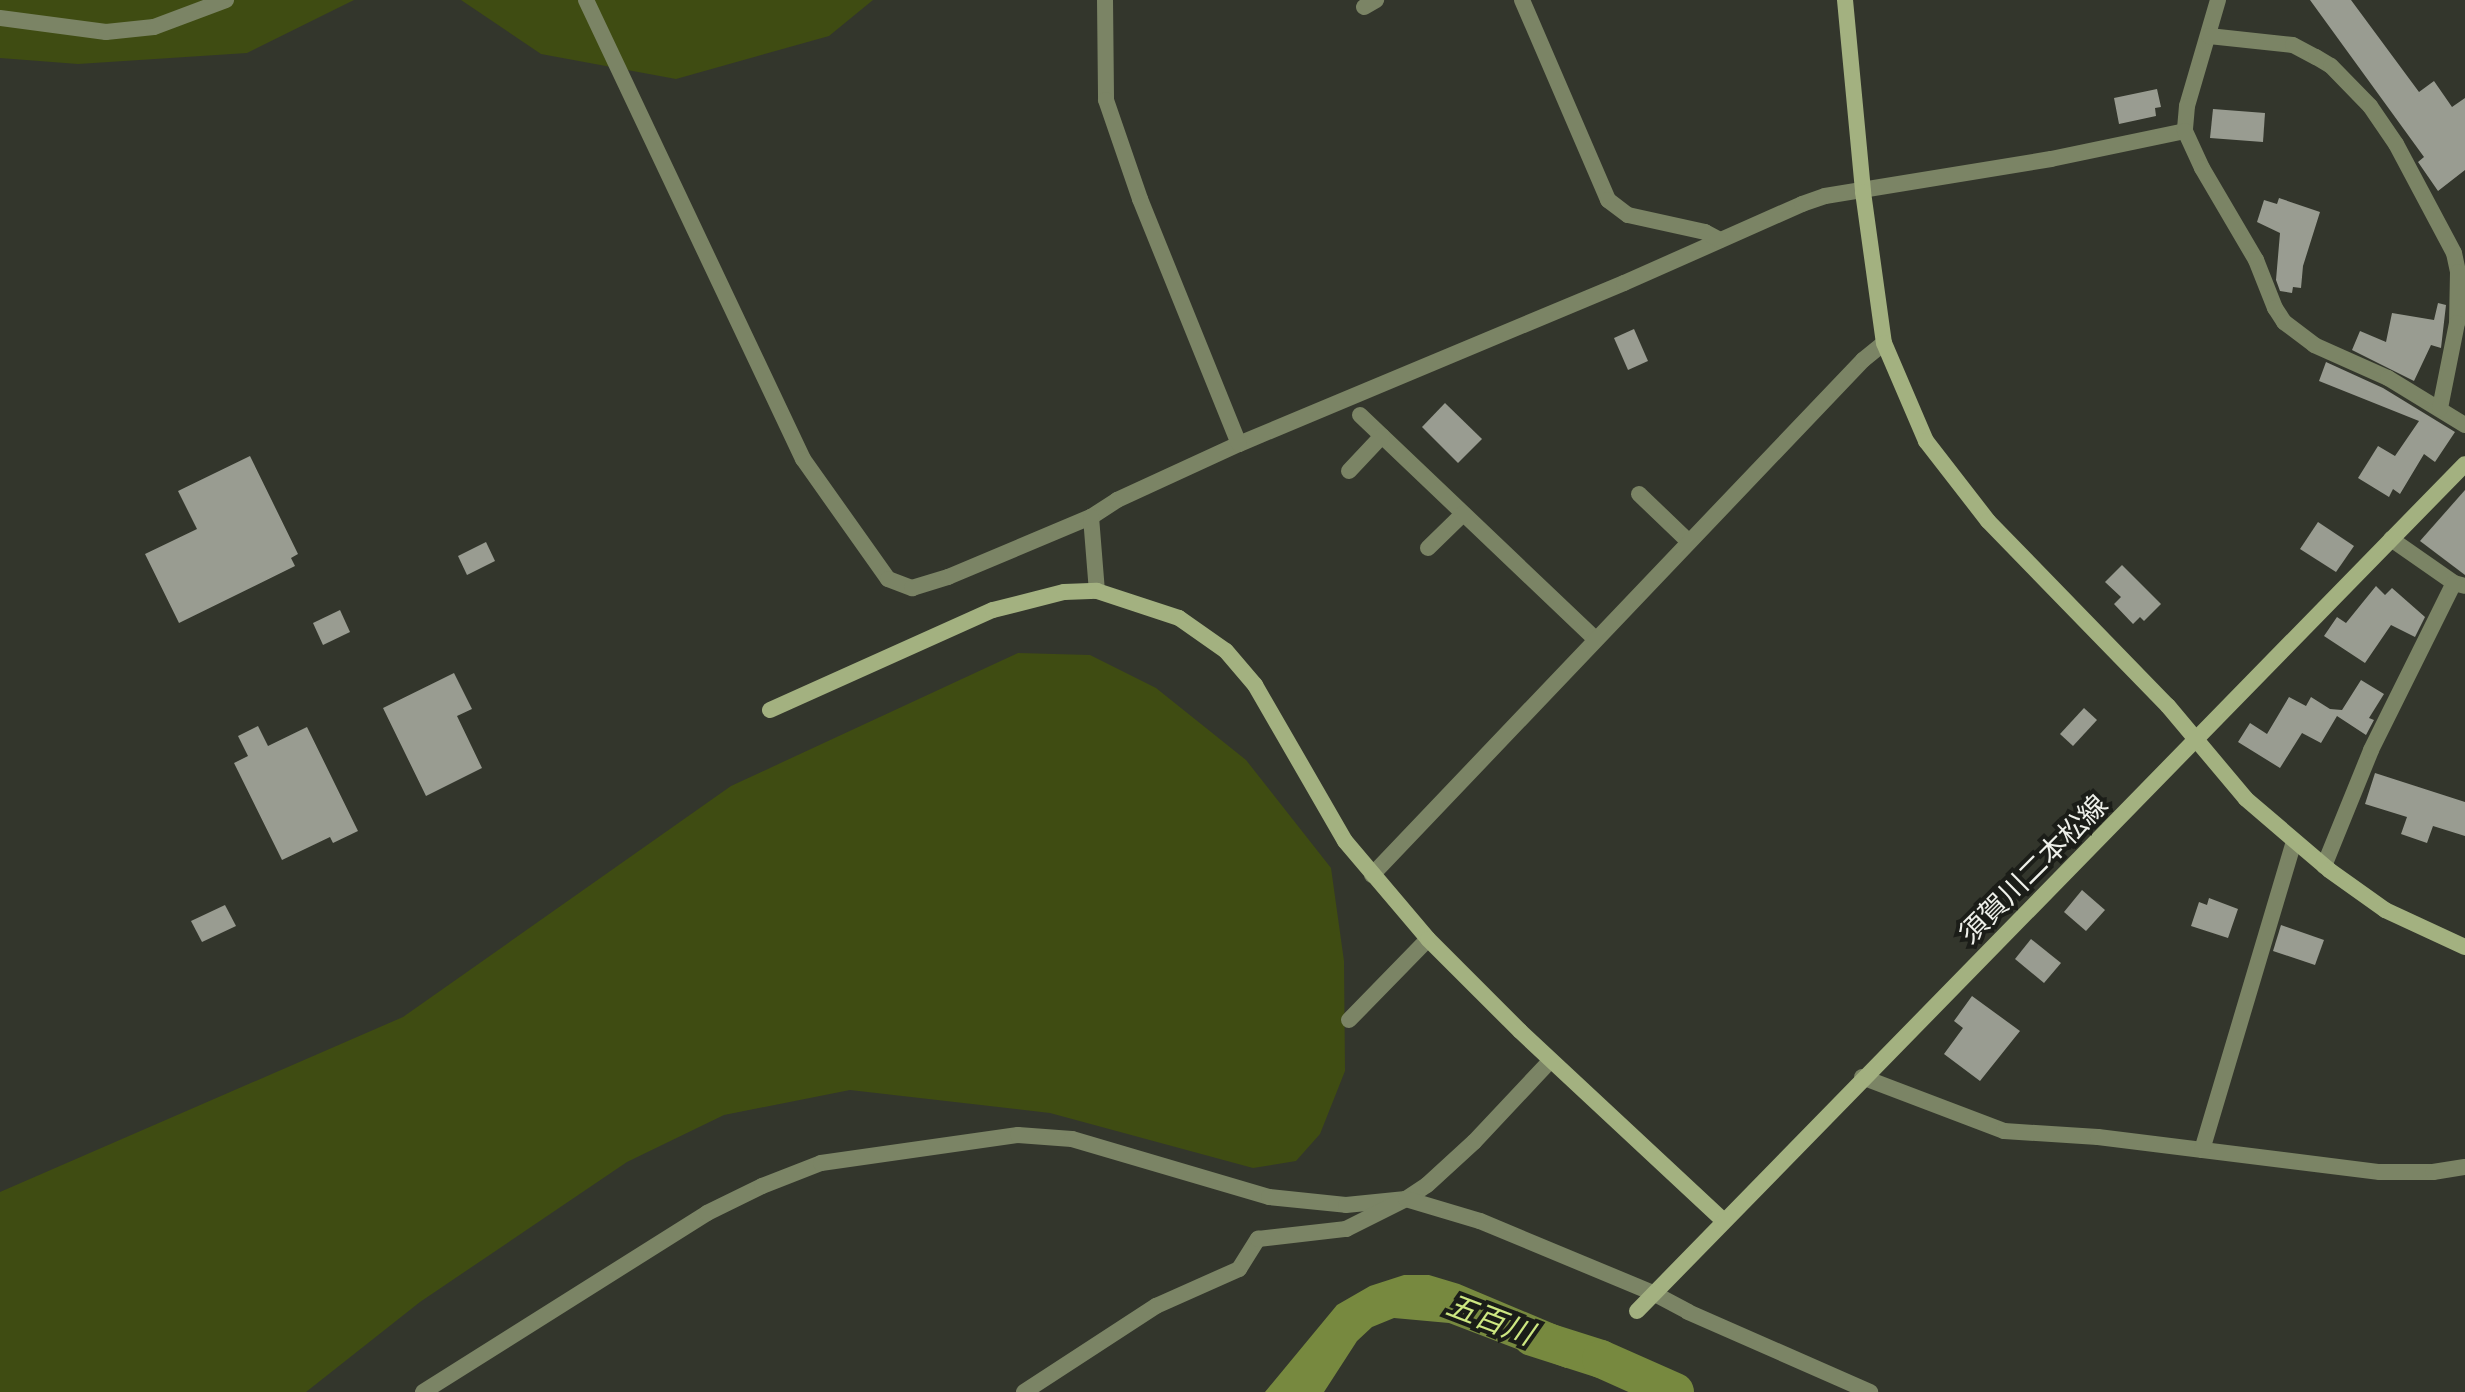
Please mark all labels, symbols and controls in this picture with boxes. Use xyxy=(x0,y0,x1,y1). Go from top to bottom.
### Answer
street label: 須賀川二本松線 xyxy=(1952,788,2114,950)
water label: 五百川 xyxy=(1442,1286,1538,1352)

